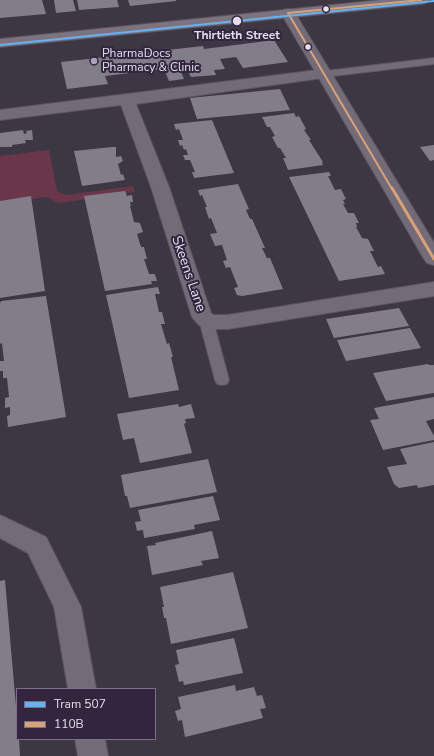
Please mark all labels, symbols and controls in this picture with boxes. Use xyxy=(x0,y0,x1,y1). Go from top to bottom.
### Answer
unlabelled marker xyxy=(321,4,331,14)
marker: Thirtieth Street xyxy=(231,15,243,27)
place label: Thirtieth Street xyxy=(194,29,280,43)
unlabelled marker xyxy=(303,42,313,52)
place label: PharmaDocs Pharmacy & Clinic xyxy=(102,47,200,75)
marker: PharmaDocs Pharmacy & Clinic xyxy=(89,56,99,66)
street label: Skeens Lane xyxy=(167,234,209,314)
legend xyxy=(16,688,156,740)
text: Tram 507 xyxy=(54,696,106,712)
text: 110B xyxy=(54,716,84,732)

